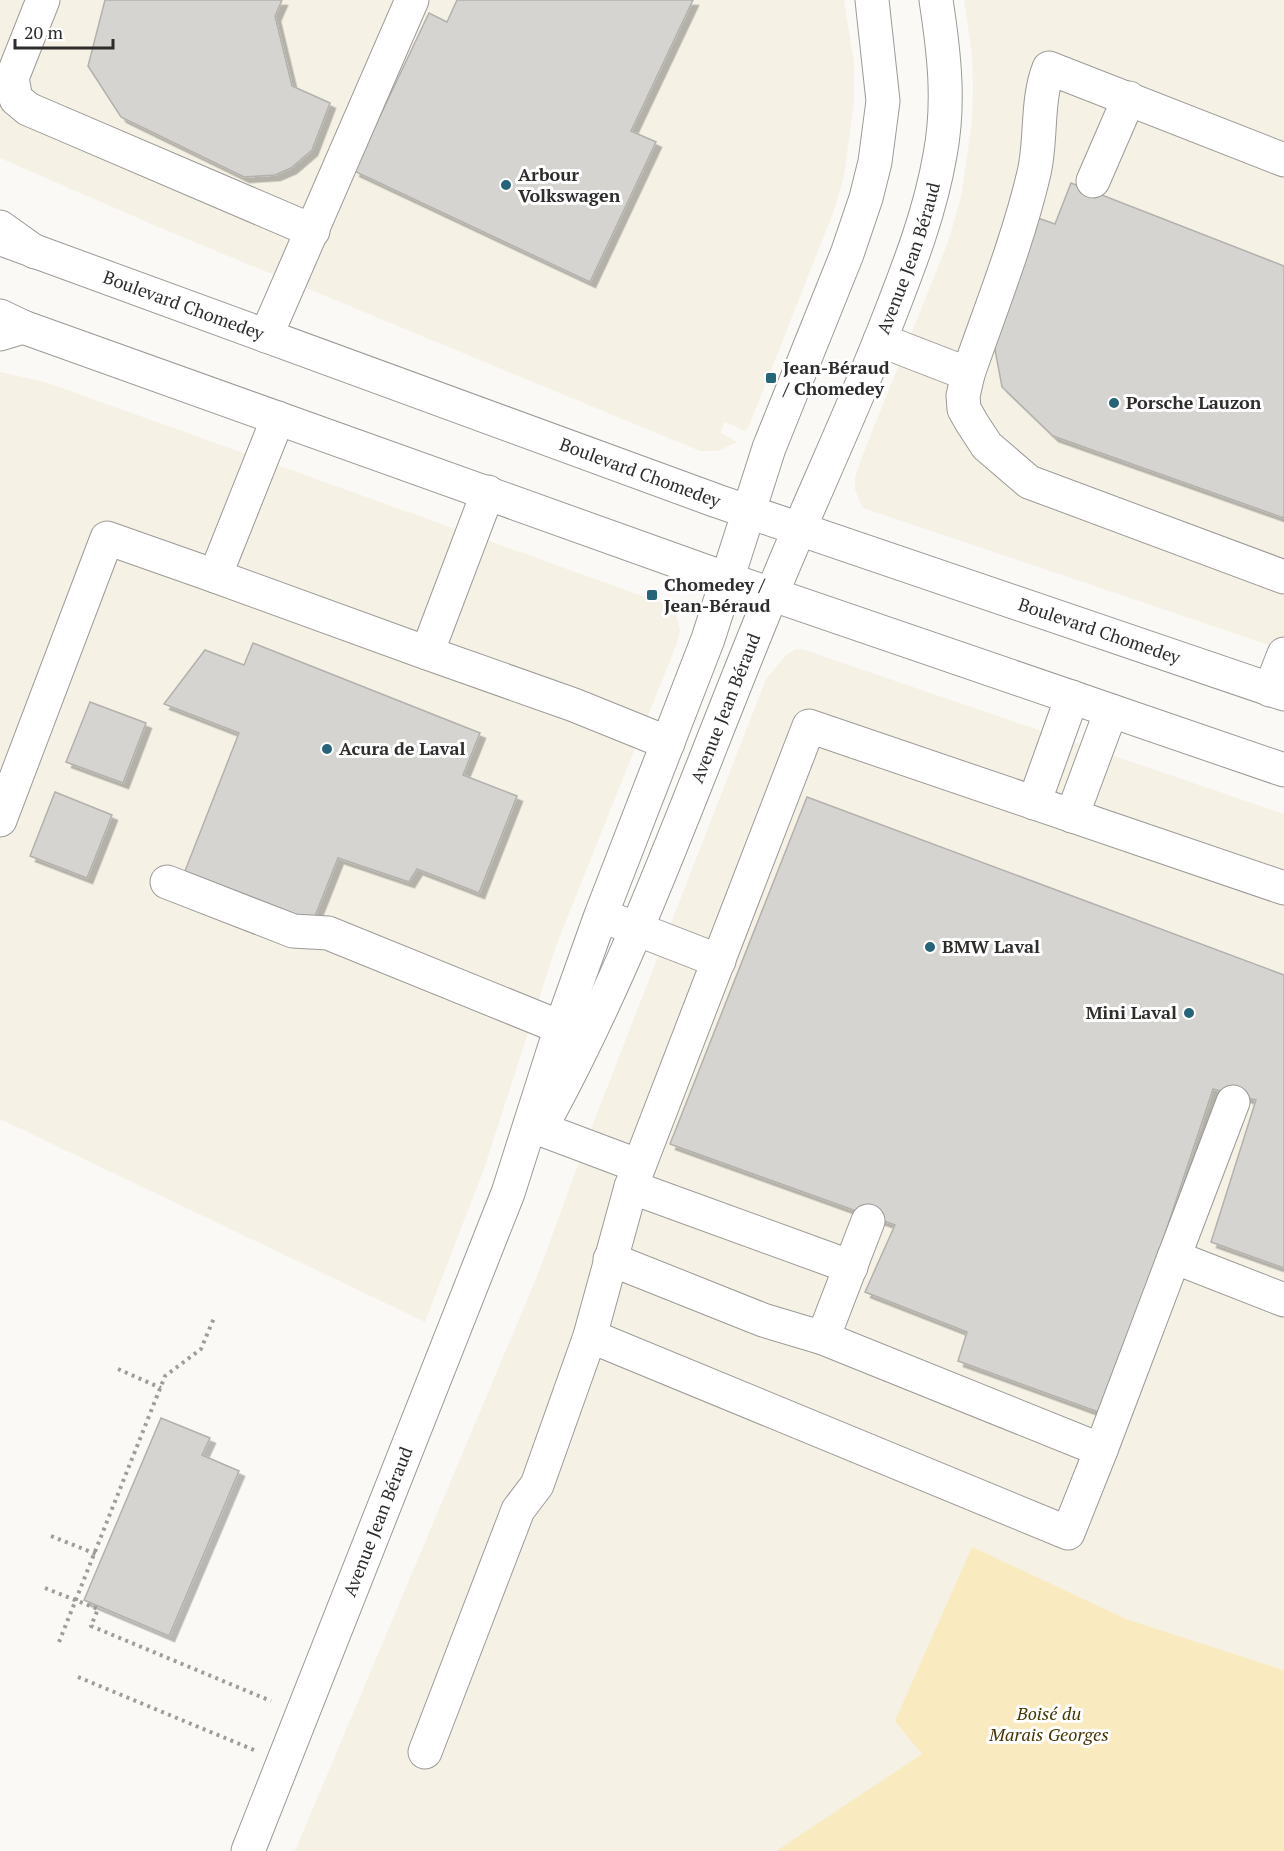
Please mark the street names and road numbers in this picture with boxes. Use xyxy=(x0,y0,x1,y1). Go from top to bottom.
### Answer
street label: Avenue Jean Béraud xyxy=(871,180,945,337)
street label: Boulevard Chomedey xyxy=(100,264,269,345)
street label: Boulevard Chomedey xyxy=(556,431,725,513)
street label: Boulevard Chomedey xyxy=(1016,592,1185,669)
street label: Avenue Jean Béraud xyxy=(684,629,765,786)
street label: Avenue Jean Béraud xyxy=(337,1443,418,1600)

